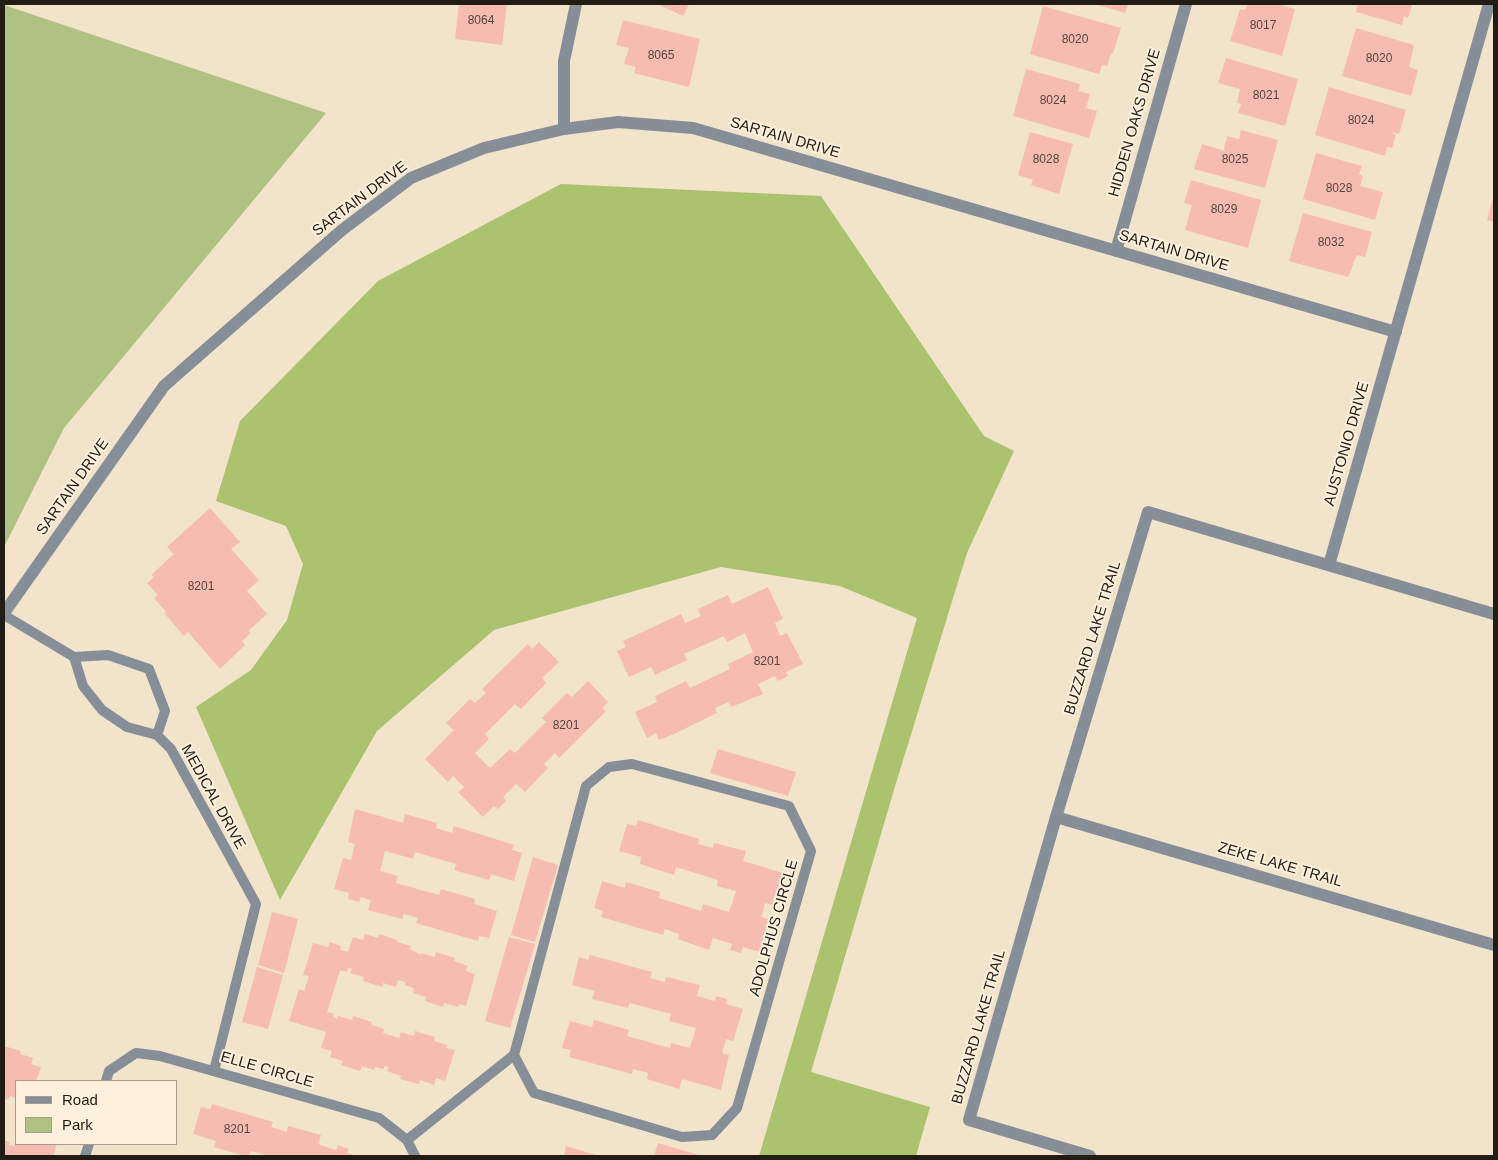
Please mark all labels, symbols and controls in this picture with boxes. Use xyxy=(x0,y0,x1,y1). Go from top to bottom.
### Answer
house number: 8064 xyxy=(468,14,494,28)
house number: 8017 xyxy=(1250,19,1276,33)
house number: 8020 xyxy=(1062,33,1088,47)
street label: HIDDEN OAKS DRIVE xyxy=(1105,47,1165,199)
house number: 8065 xyxy=(648,49,674,63)
house number: 8020 xyxy=(1366,52,1392,66)
house number: 8021 xyxy=(1253,89,1279,103)
house number: 8024 xyxy=(1040,94,1066,108)
street label: SARTAIN DRIVE xyxy=(728,114,842,162)
house number: 8024 xyxy=(1348,114,1374,128)
house number: 8028 xyxy=(1033,153,1059,167)
house number: 8025 xyxy=(1222,153,1248,167)
street label: SARTAIN DRIVE xyxy=(309,158,411,240)
house number: 8028 xyxy=(1326,182,1352,196)
house number: 8029 xyxy=(1211,203,1237,217)
street label: SARTAIN DRIVE xyxy=(1117,227,1231,275)
house number: 8032 xyxy=(1318,236,1344,250)
street label: AUSTONIO DRIVE xyxy=(1321,380,1373,508)
street label: SARTAIN DRIVE xyxy=(33,435,113,539)
street label: BUZZARD LAKE TRAIL xyxy=(1061,559,1125,717)
house number: 8201 xyxy=(188,580,214,594)
house number: 8201 xyxy=(754,655,780,669)
house number: 8201 xyxy=(553,719,579,733)
street label: MEDICAL DRIVE xyxy=(177,742,249,852)
street label: ZEKE LAKE TRAIL xyxy=(1216,839,1344,891)
street label: ADOLPHUS CIRCLE xyxy=(746,857,802,999)
street label: BUZZARD LAKE TRAIL xyxy=(948,948,1010,1106)
street label: ELLE CIRCLE xyxy=(218,1048,316,1092)
legend xyxy=(15,1080,178,1145)
text: Road xyxy=(62,1091,98,1108)
text: Park xyxy=(62,1116,93,1133)
house number: 8201 xyxy=(224,1123,250,1137)

